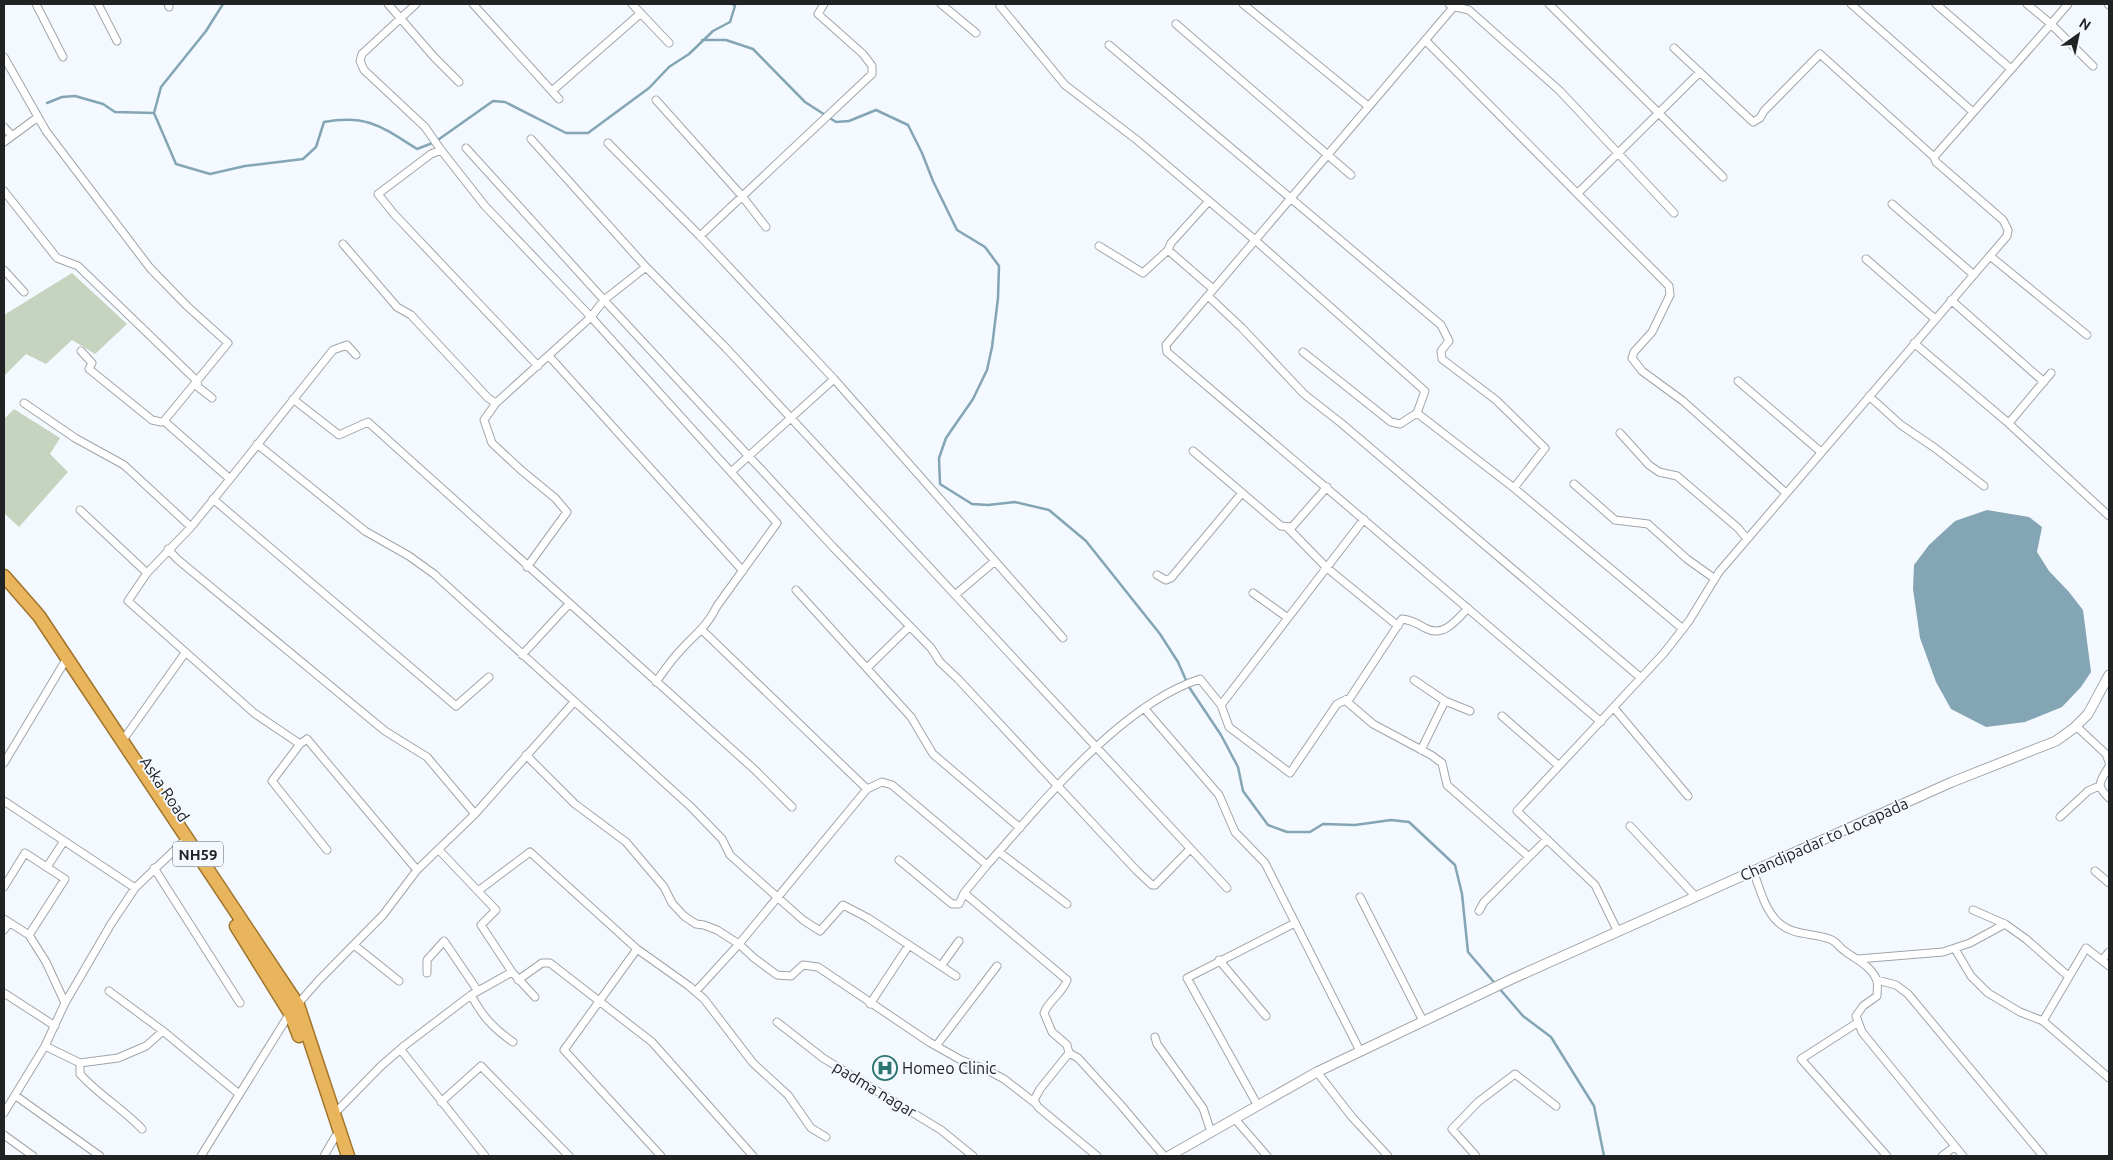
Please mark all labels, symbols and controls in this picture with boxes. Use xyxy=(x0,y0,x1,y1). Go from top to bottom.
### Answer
north arrow xyxy=(2053,10,2103,60)
text: N xyxy=(2076,15,2094,34)
street label: Aska Road xyxy=(137,753,193,825)
street label: Chandipadar to Locapada xyxy=(1737,794,1911,884)
road number: NH59 xyxy=(173,842,223,866)
hospital icon: Homeo Clinic xyxy=(872,1055,898,1081)
street label: padma nagar xyxy=(830,1057,920,1121)
place label: Homeo Clinic xyxy=(902,1059,997,1077)

